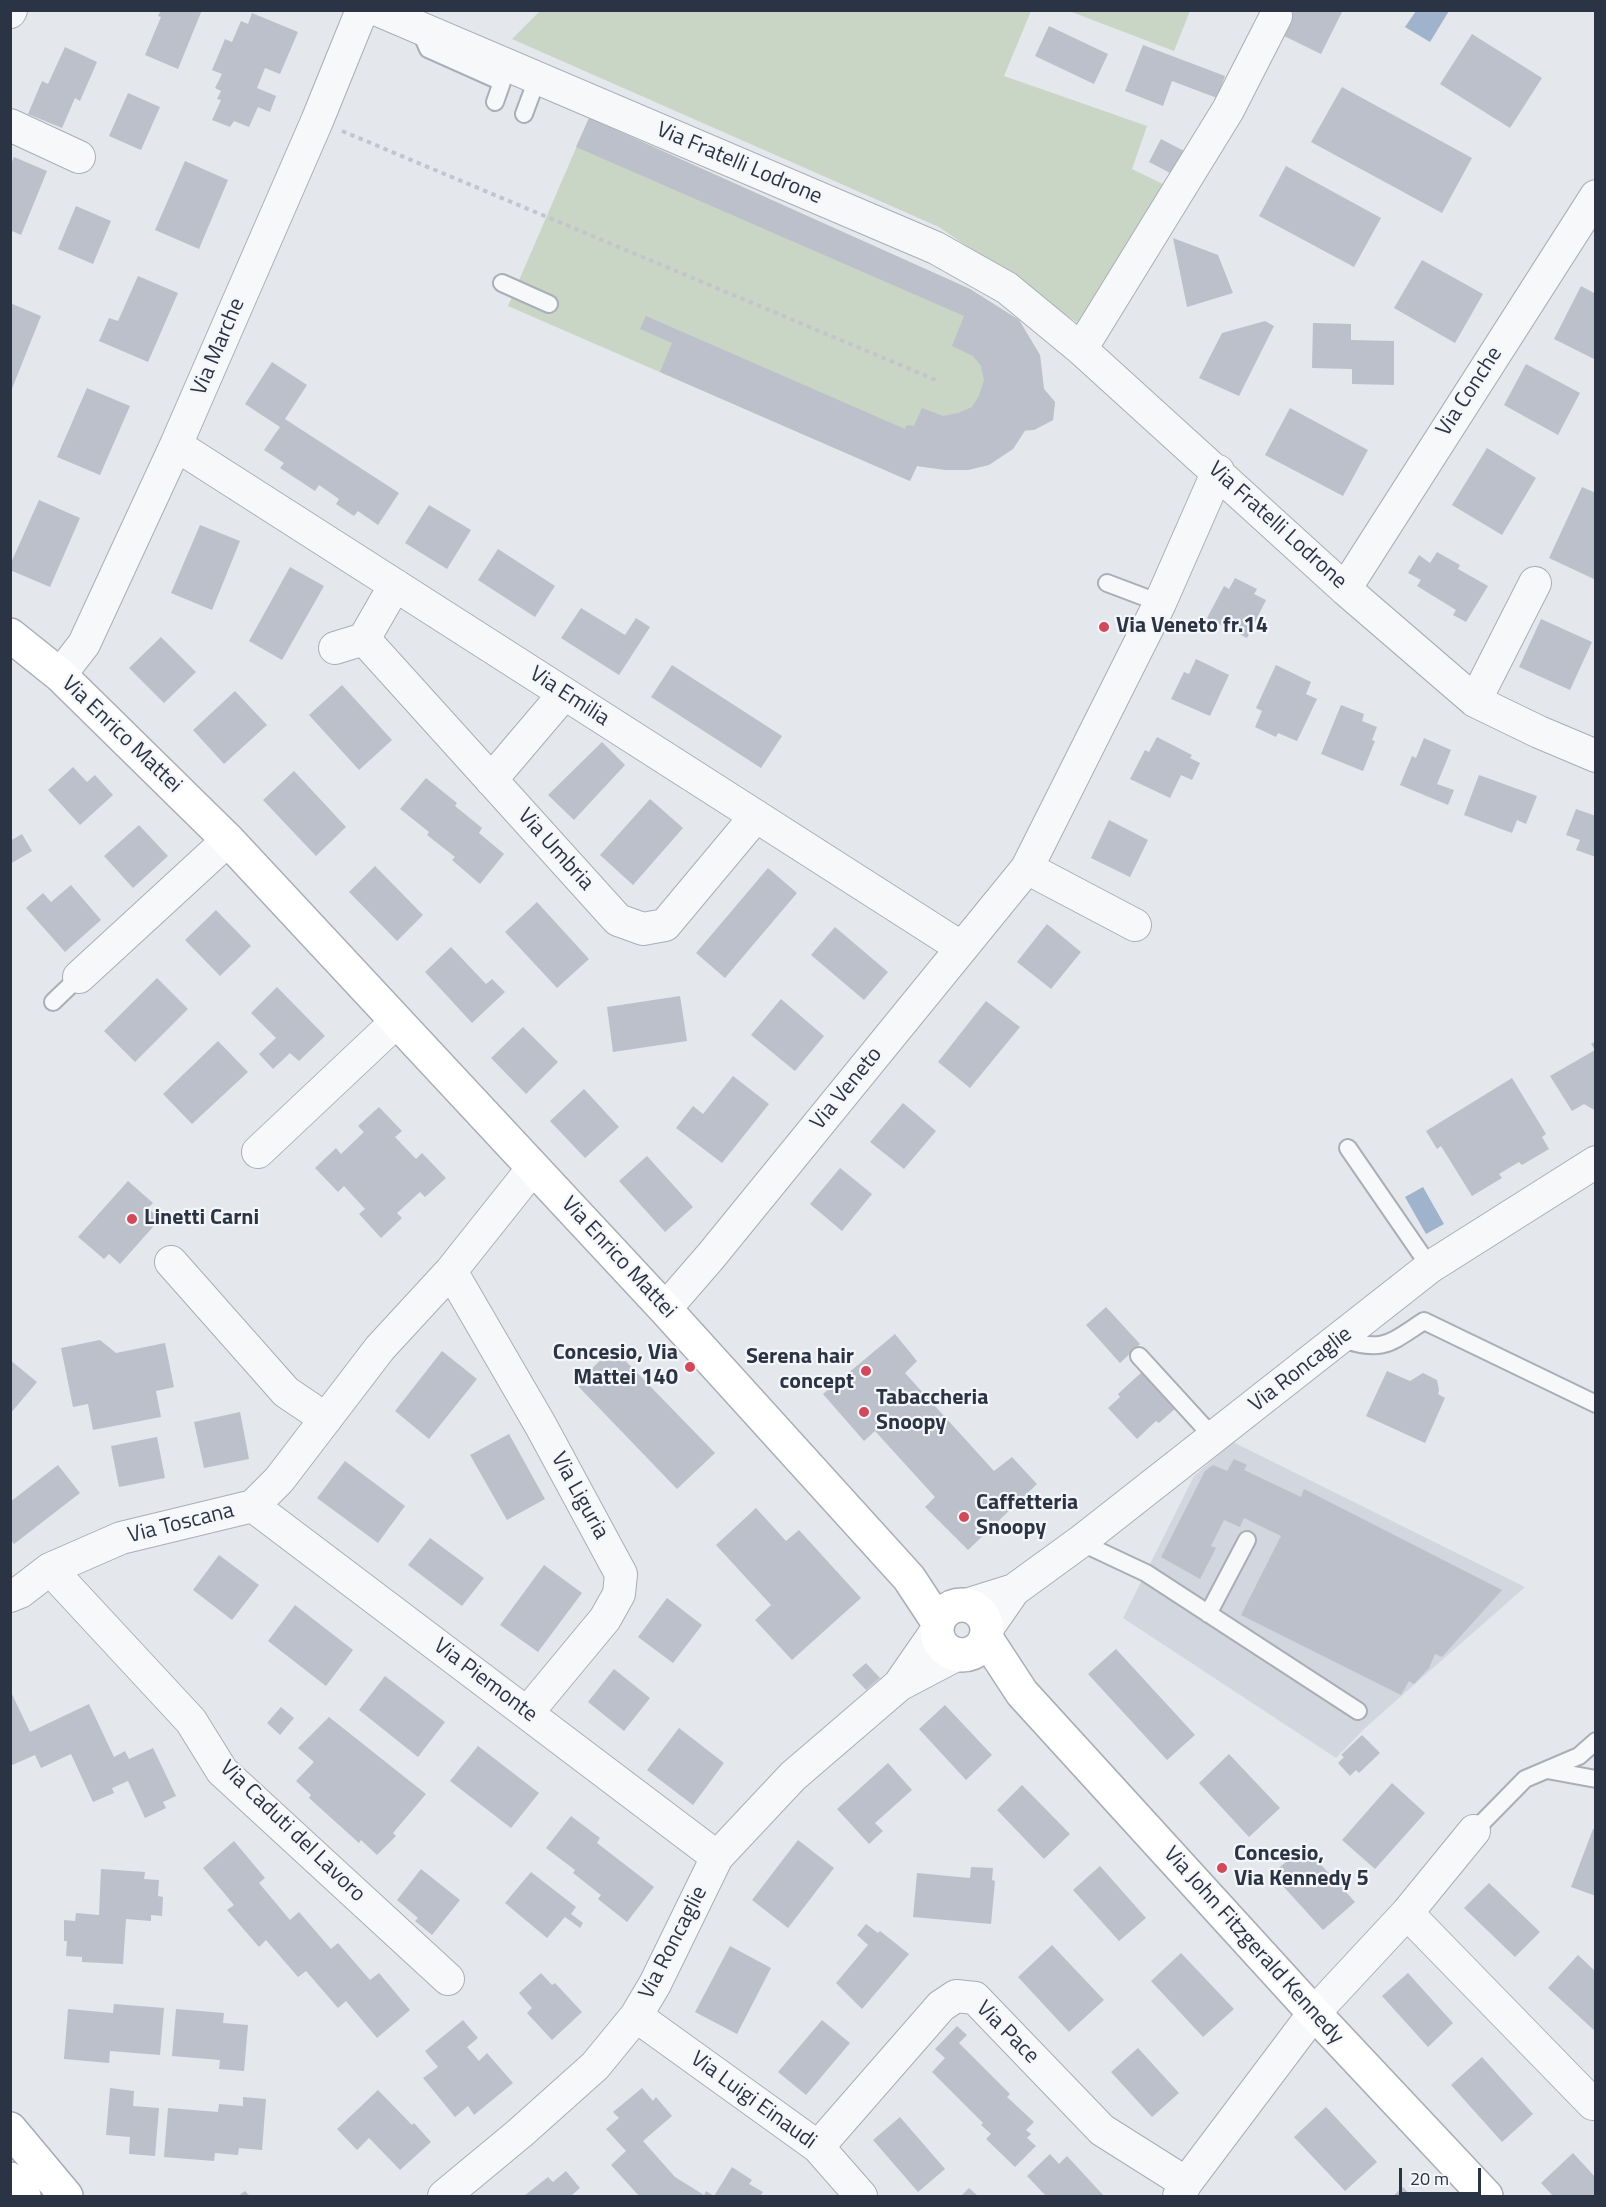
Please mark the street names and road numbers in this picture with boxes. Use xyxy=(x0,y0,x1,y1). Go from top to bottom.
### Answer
street label: Via Fratelli Lodrone xyxy=(652,117,826,211)
street label: Via Marche xyxy=(187,294,251,400)
street label: Via Conche xyxy=(1431,342,1509,442)
street label: Via Fratelli Lodrone xyxy=(1202,457,1352,595)
street label: Via Emilia xyxy=(524,661,614,733)
street label: Via Enrico Mattei xyxy=(55,671,187,799)
street label: Via Umbria xyxy=(511,804,599,896)
street label: Via Veneto xyxy=(806,1042,888,1136)
street label: Via Enrico Mattei xyxy=(555,1192,681,1324)
street label: Via Roncaglie xyxy=(1244,1322,1358,1418)
street label: Via Liguria xyxy=(544,1448,614,1544)
street label: Via Toscana xyxy=(125,1498,237,1550)
street label: Via Piemonte xyxy=(428,1633,542,1729)
street label: Via Caduti del Lavoro xyxy=(214,1756,370,1908)
street label: Via John Fitzgerald Kennedy xyxy=(1157,1842,1349,2050)
street label: Via Roncaglie xyxy=(634,1882,714,2004)
street label: Via Pace xyxy=(970,1996,1044,2070)
street label: Via Luigi Einaudi xyxy=(685,2046,821,2156)

